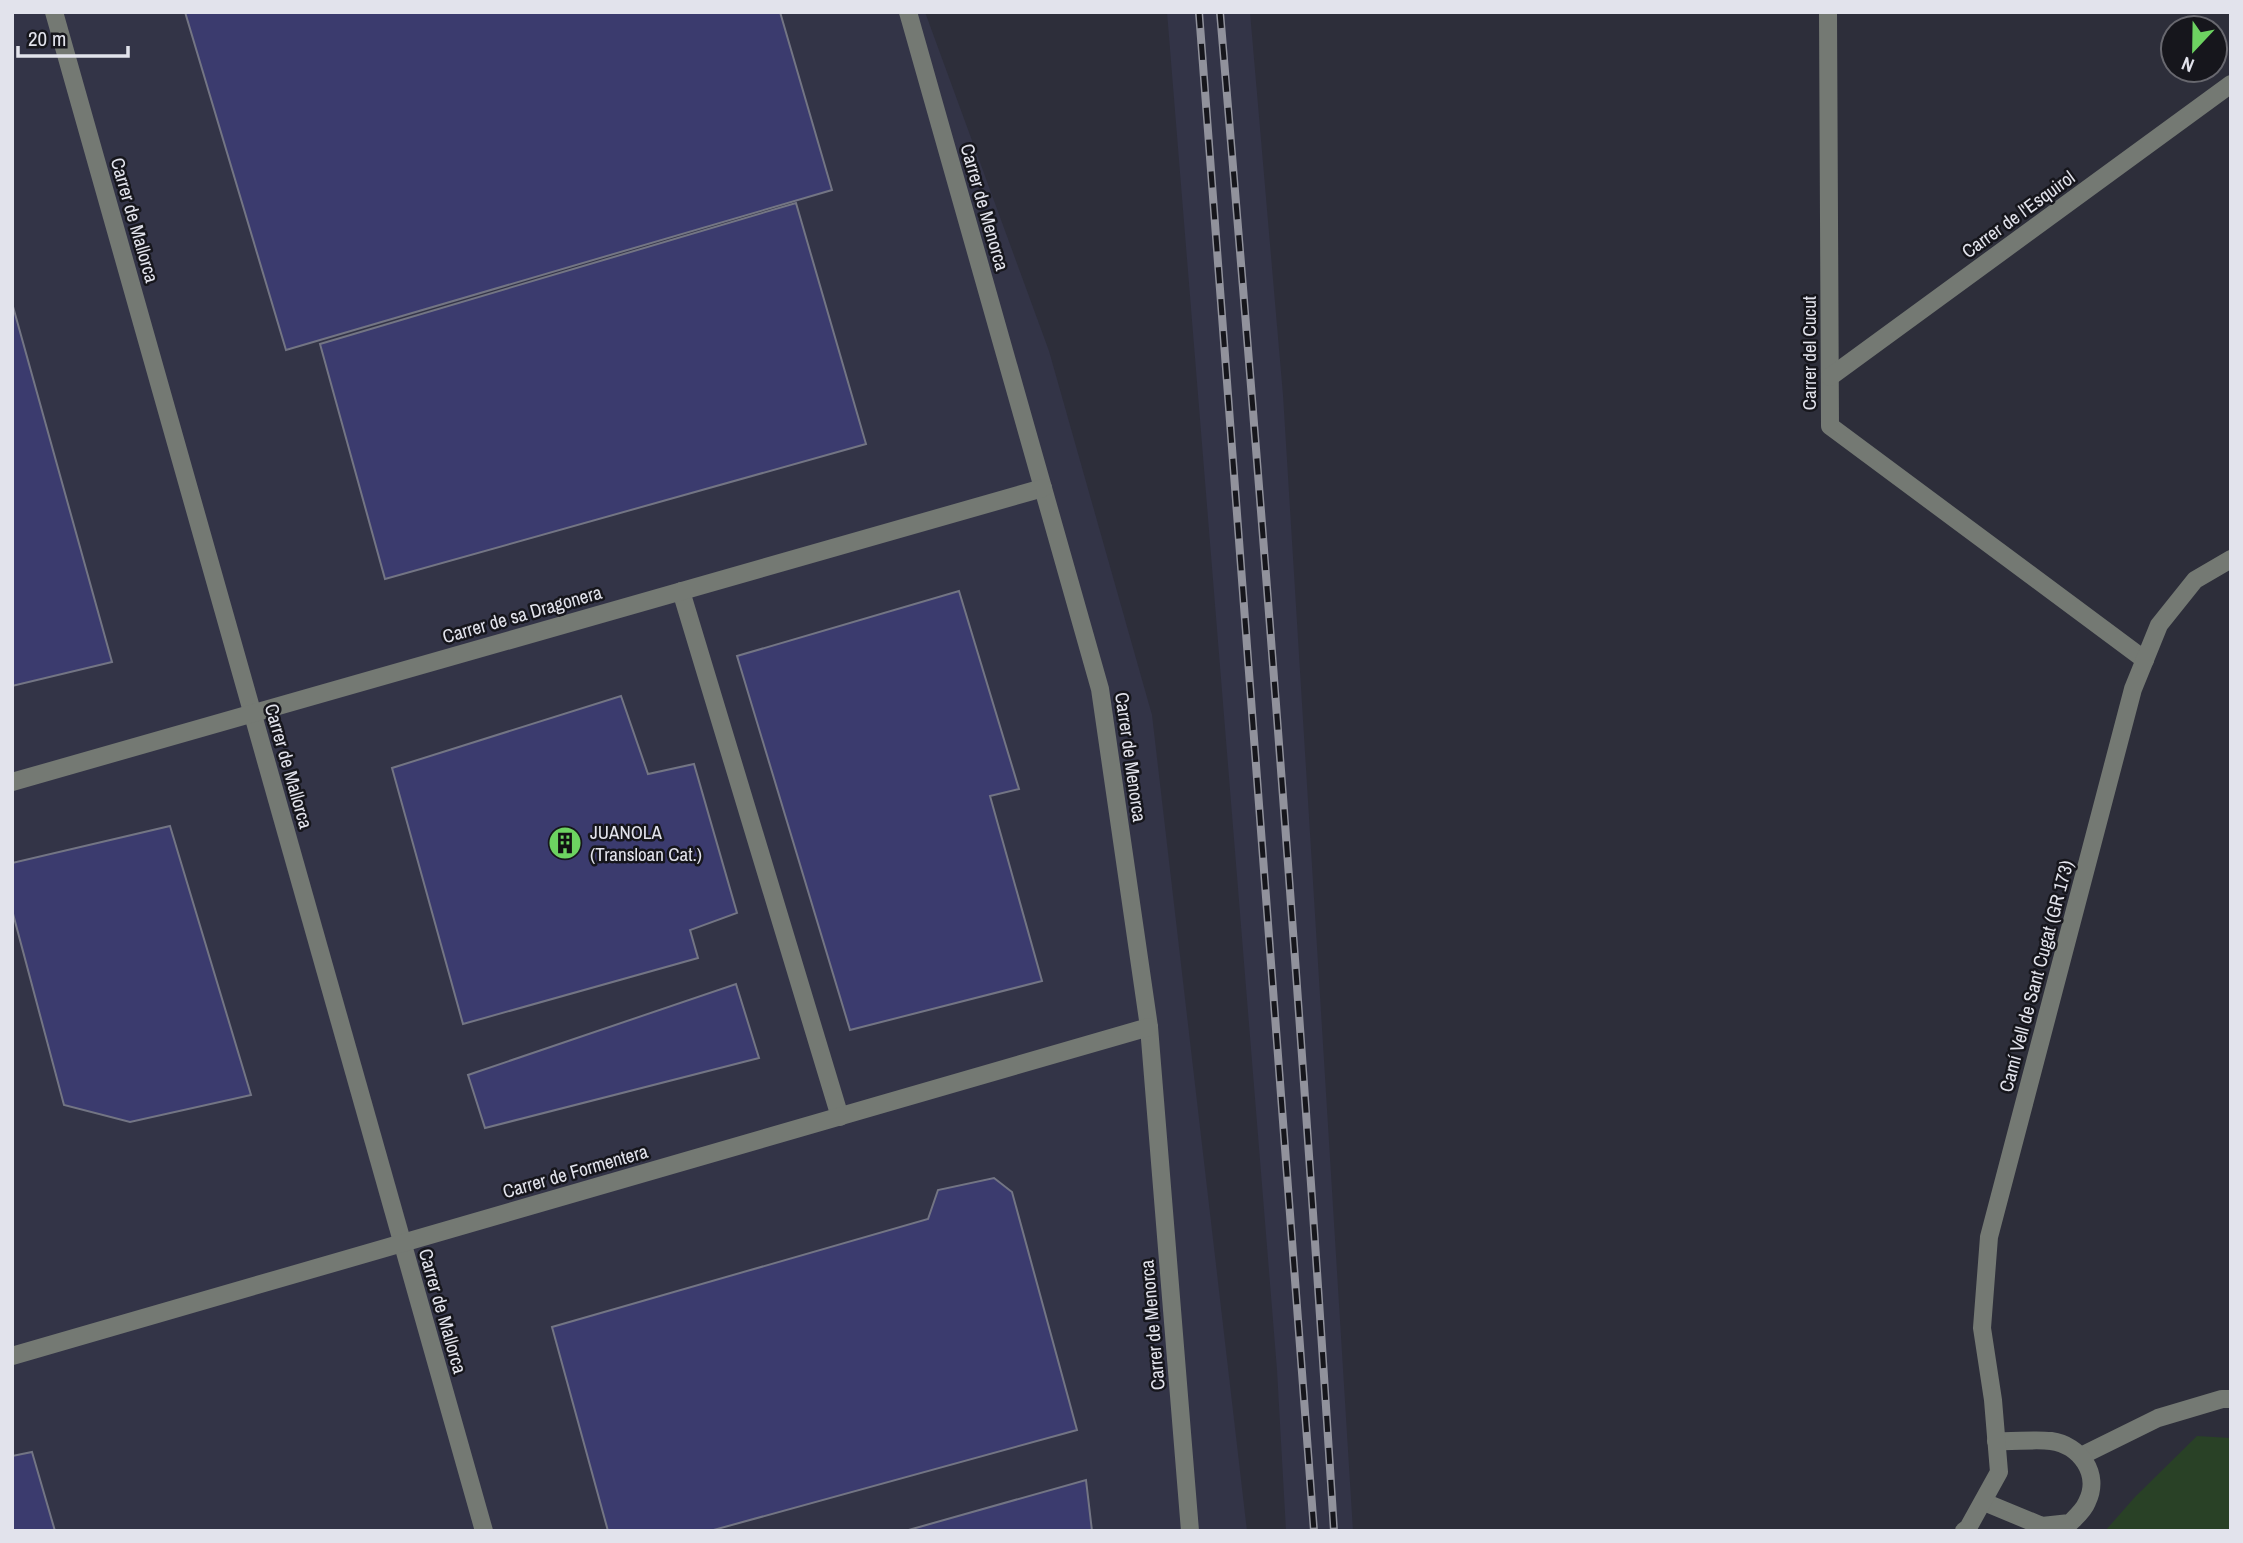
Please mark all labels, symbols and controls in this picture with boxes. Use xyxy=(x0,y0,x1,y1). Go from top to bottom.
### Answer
scale bar xyxy=(18,14,128,58)
north arrow xyxy=(2159,14,2229,84)
text: 20 m xyxy=(28,24,66,53)
text: N xyxy=(2178,51,2198,79)
street label: Carrer de Menorca xyxy=(954,141,1016,274)
street label: Carrer de Mallorca xyxy=(105,154,165,286)
street label: Carrer de l'Esquirol xyxy=(1956,164,2080,264)
street label: Carrer del Cucut xyxy=(1796,295,1822,410)
street label: Carrer de sa Dragonera xyxy=(439,579,605,649)
street label: Carrer de Menorca xyxy=(1109,690,1153,824)
street label: Carrer de Mallorca xyxy=(259,700,319,832)
place label: JUANOLA (Transloan Cat.) xyxy=(590,819,702,867)
building icon: JUANOLA (Transloan Cat.) xyxy=(546,824,584,862)
street label: Camí Vell de Sant Cugat (GR 173) xyxy=(1993,857,2079,1095)
street label: Carrer de Formentera xyxy=(499,1138,651,1204)
street label: Carrer de Mallorca xyxy=(413,1245,473,1377)
street label: Carrer de Menorca xyxy=(1133,1258,1171,1391)

